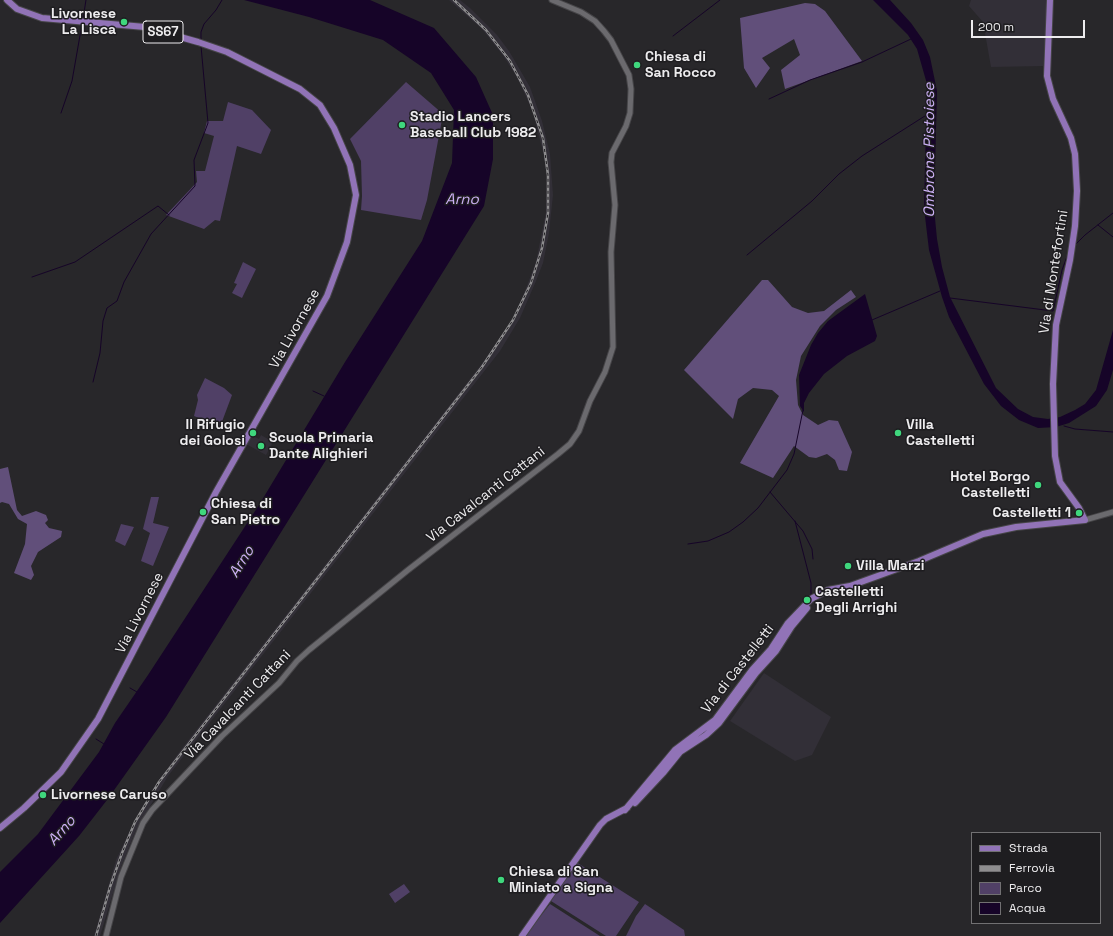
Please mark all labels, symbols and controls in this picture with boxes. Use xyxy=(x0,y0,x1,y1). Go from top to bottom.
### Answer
place label: Livornese La Lisca xyxy=(51,6,116,38)
scale bar xyxy=(973,12,1087,38)
marker: Livornese La Lisca xyxy=(119,17,129,27)
text: 200 m xyxy=(978,19,1014,35)
road number: SS67 xyxy=(143,21,183,43)
place label: Chiesa di San Rocco xyxy=(645,49,716,82)
marker: Chiesa di San Rocco xyxy=(632,60,642,70)
water label: Ombrone Pistoiese xyxy=(921,83,939,217)
place label: Stadio Lancers Baseball Club 1982 xyxy=(410,109,536,142)
marker: Stadio Lancers Baseball Club 1982 xyxy=(397,120,407,130)
water label: Arno xyxy=(445,191,479,209)
street label: Via di Montefortini xyxy=(1036,209,1072,335)
street label: Via Livornese xyxy=(266,286,324,372)
place label: Il Rifugio dei Golosi xyxy=(180,417,245,450)
place label: Villa Castelletti xyxy=(906,417,975,450)
marker: Il Rifugio dei Golosi xyxy=(248,428,258,438)
marker: Villa Castelletti xyxy=(893,428,903,438)
place label: Scuola Primaria Dante Alighieri xyxy=(269,430,373,462)
marker: Scuola Primaria Dante Alighieri xyxy=(256,441,266,451)
street label: Via Cavalcanti Cattani xyxy=(423,444,549,546)
place label: Hotel Borgo Castelletti xyxy=(950,469,1030,502)
marker: Hotel Borgo Castelletti xyxy=(1033,480,1043,490)
place label: Chiesa di San Pietro xyxy=(211,496,280,528)
place label: Castelletti 1 xyxy=(992,505,1071,521)
marker: Chiesa di San Pietro xyxy=(198,507,208,517)
marker: Castelletti 1 xyxy=(1074,508,1084,518)
water label: Arno xyxy=(225,543,259,581)
place label: Villa Marzi xyxy=(856,558,924,574)
marker: Villa Marzi xyxy=(843,561,853,571)
street label: Via Livornese xyxy=(112,570,168,656)
place label: Castelletti Degli Arrighi xyxy=(815,584,897,616)
marker: Castelletti Degli Arrighi xyxy=(802,595,812,605)
street label: Via di Castelletti xyxy=(698,621,778,717)
street label: Via Cavalcanti Cattani xyxy=(181,647,295,763)
place label: Livornese Caruso xyxy=(51,787,167,803)
marker: Livornese Caruso xyxy=(38,790,48,800)
water label: Arno xyxy=(44,812,80,850)
legend xyxy=(971,832,1101,924)
text: Strada xyxy=(1009,840,1048,856)
text: Ferrovia xyxy=(1009,860,1055,876)
place label: Chiesa di San Miniato a Signa xyxy=(509,864,613,896)
marker: Chiesa di San Miniato a Signa xyxy=(496,875,506,885)
text: Parco xyxy=(1009,880,1042,896)
text: Acqua xyxy=(1009,900,1046,916)

